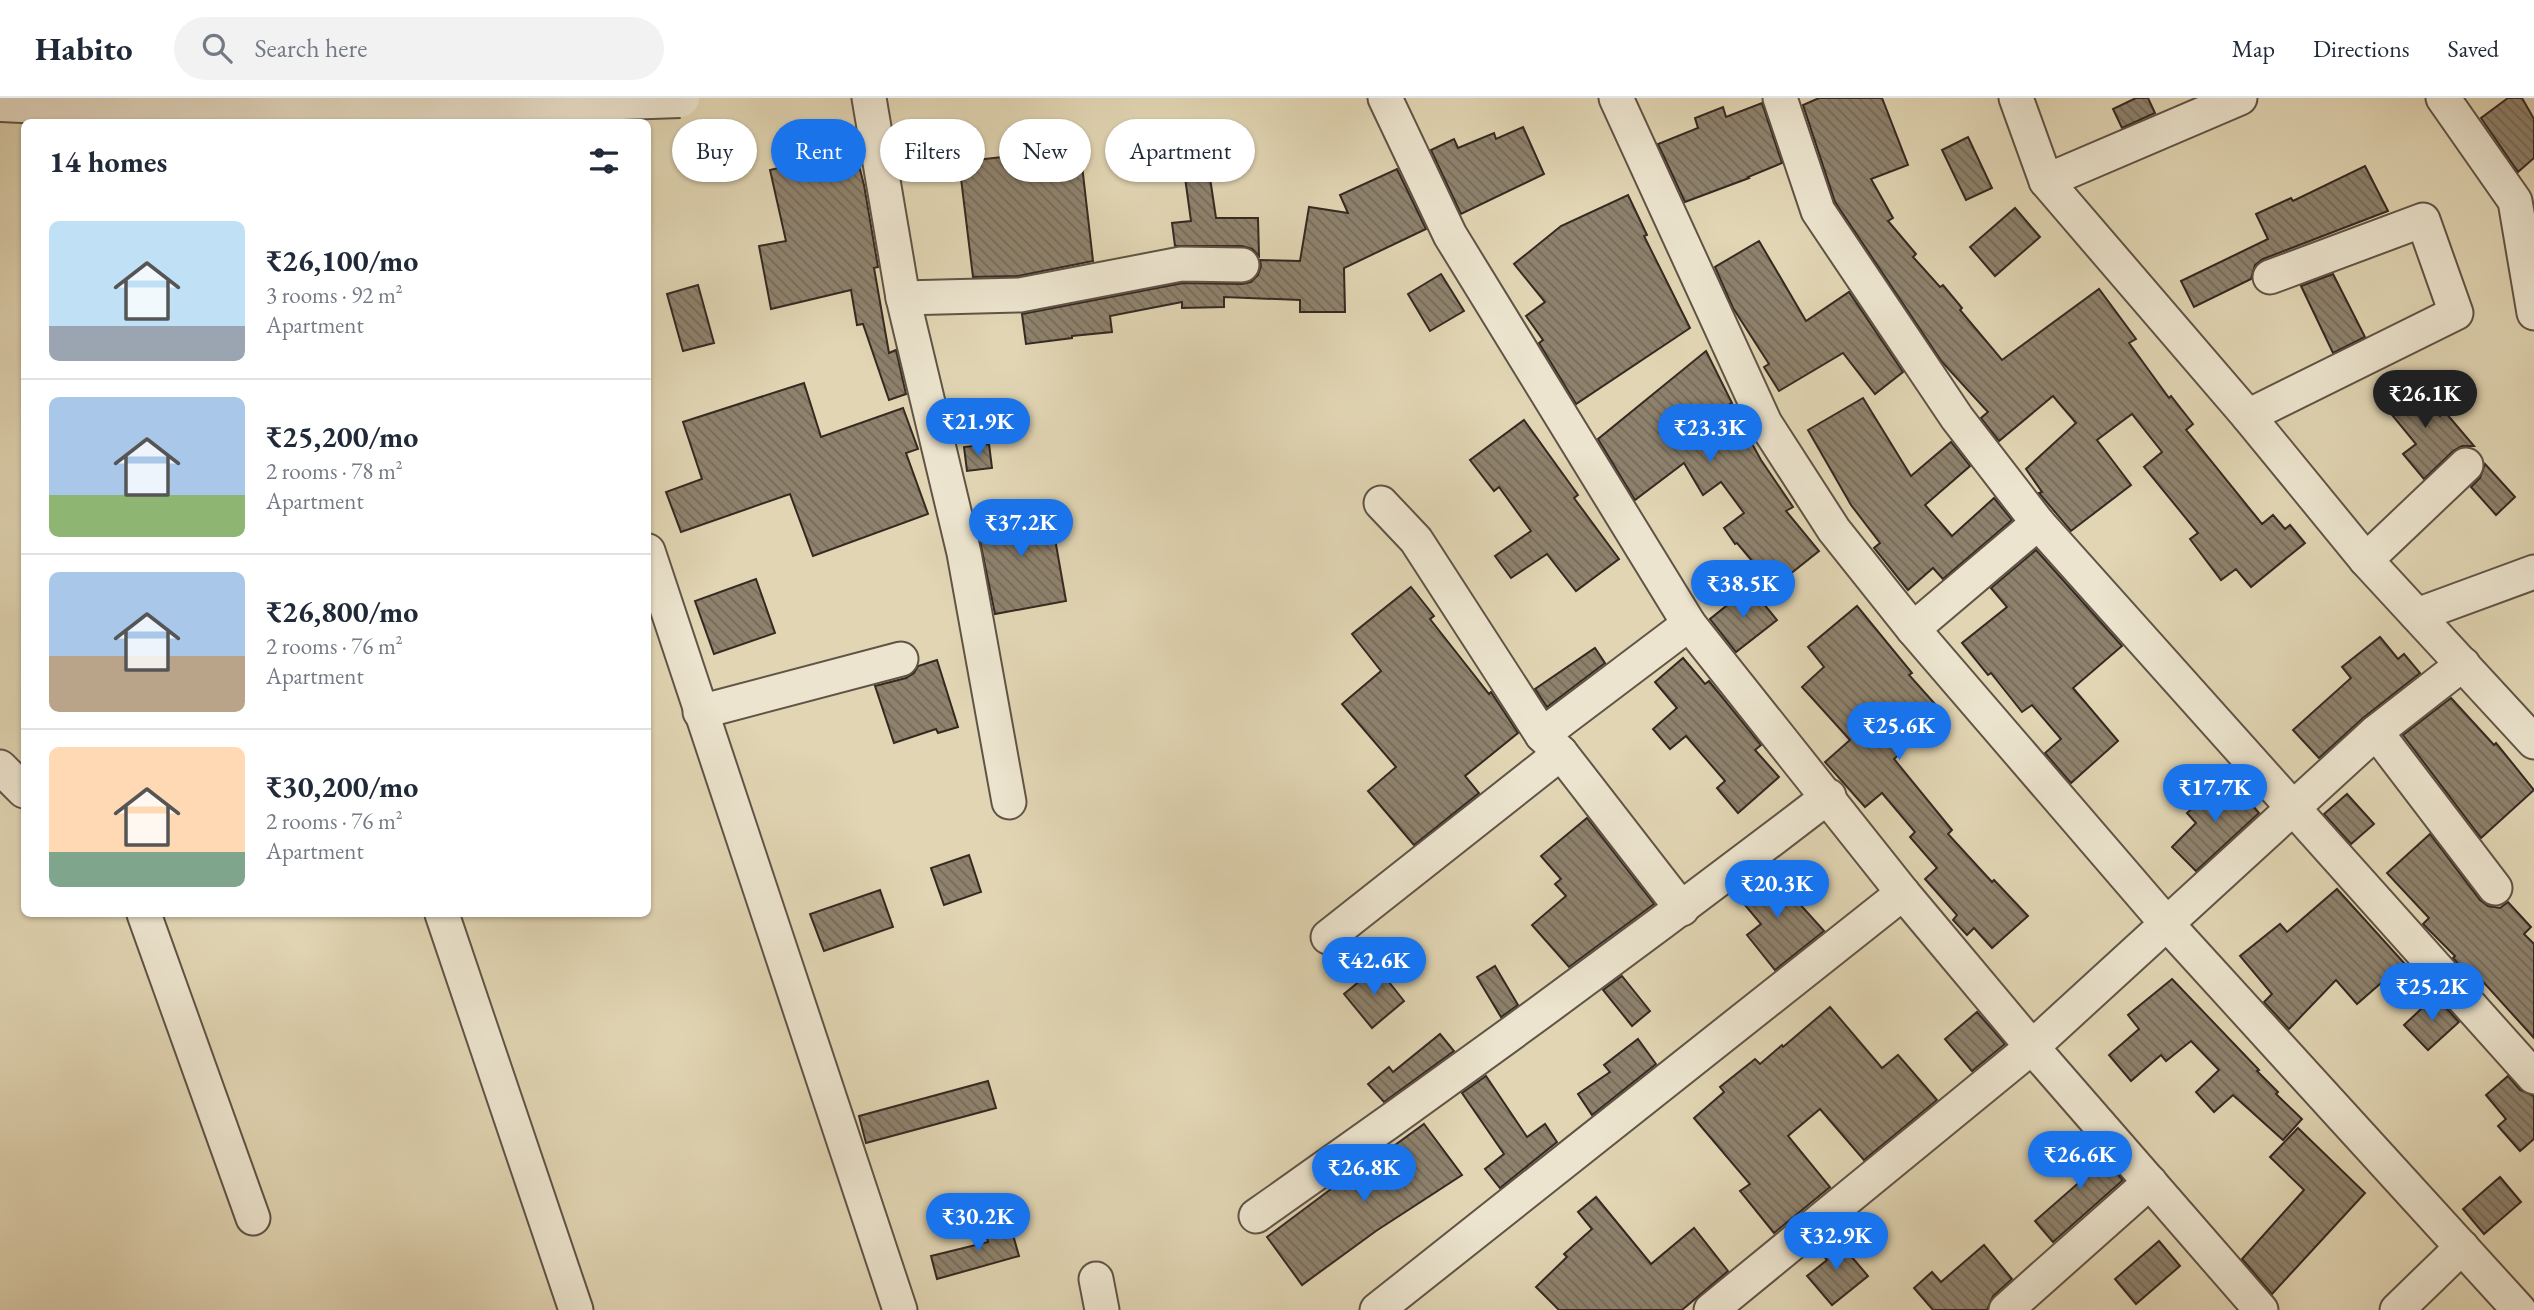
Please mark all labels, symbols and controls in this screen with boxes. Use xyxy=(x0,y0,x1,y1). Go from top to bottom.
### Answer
search box xyxy=(174,17,664,80)
text: Habito xyxy=(35,27,132,70)
icon: search xyxy=(198,29,236,67)
text: Search here xyxy=(254,31,367,65)
text: Map xyxy=(2232,33,2275,64)
text: Directions xyxy=(2313,33,2410,64)
text: Saved xyxy=(2448,33,2499,64)
chip: Buy xyxy=(672,119,757,182)
chip: Rent xyxy=(771,119,866,182)
chip: Filters xyxy=(880,119,985,182)
chip: New xyxy=(999,119,1091,182)
chip: Apartment xyxy=(1105,119,1255,182)
text: 14 homes xyxy=(49,142,167,181)
icon: filters xyxy=(585,142,623,180)
text: ₹26,100/mo xyxy=(266,241,418,280)
icon: home xyxy=(105,249,189,333)
text: 3 rooms · 92 m² xyxy=(266,280,403,310)
text: Apartment xyxy=(266,310,364,340)
pin: ₹26.1K xyxy=(2368,370,2482,430)
text: ₹26.1K xyxy=(2389,378,2461,408)
pin: ₹21.9K xyxy=(921,398,1035,458)
pin: ₹23.3K xyxy=(1653,404,1767,464)
text: ₹21.9K xyxy=(942,406,1014,436)
text: ₹23.3K xyxy=(1674,412,1746,442)
text: ₹25,200/mo xyxy=(266,417,418,456)
icon: home xyxy=(105,425,189,509)
text: 2 rooms · 78 m² xyxy=(266,456,403,486)
text: Apartment xyxy=(266,486,364,516)
pin: ₹37.2K xyxy=(964,500,1078,559)
text: ₹37.2K xyxy=(985,507,1057,537)
pin: ₹38.5K xyxy=(1686,560,1800,620)
text: ₹38.5K xyxy=(1707,568,1779,598)
text: ₹26,800/mo xyxy=(266,592,418,631)
icon: home xyxy=(105,600,189,684)
text: 2 rooms · 76 m² xyxy=(266,631,403,661)
text: Apartment xyxy=(266,661,364,691)
pin: ₹25.6K xyxy=(1842,702,1956,762)
text: ₹25.6K xyxy=(1863,710,1935,740)
pin: ₹17.7K xyxy=(2158,764,2272,824)
text: ₹30,200/mo xyxy=(266,767,418,806)
text: ₹17.7K xyxy=(2179,772,2251,802)
icon: home xyxy=(105,775,189,859)
text: 2 rooms · 76 m² xyxy=(266,806,403,836)
text: Apartment xyxy=(266,836,364,866)
pin: ₹20.3K xyxy=(1720,860,1834,920)
text: ₹20.3K xyxy=(1741,868,1813,898)
pin: ₹42.6K xyxy=(1317,937,1431,997)
text: ₹42.6K xyxy=(1338,945,1410,975)
pin: ₹25.2K xyxy=(2375,964,2489,1023)
text: ₹25.2K xyxy=(2396,971,2468,1001)
pin: ₹26.6K xyxy=(2023,1132,2137,1191)
text: ₹26.6K xyxy=(2044,1139,2116,1169)
pin: ₹26.8K xyxy=(1307,1144,1421,1204)
text: ₹26.8K xyxy=(1328,1152,1400,1182)
pin: ₹30.2K xyxy=(921,1194,1035,1253)
text: ₹30.2K xyxy=(942,1201,1014,1231)
pin: ₹32.9K xyxy=(1779,1212,1893,1272)
text: ₹32.9K xyxy=(1800,1220,1872,1250)

